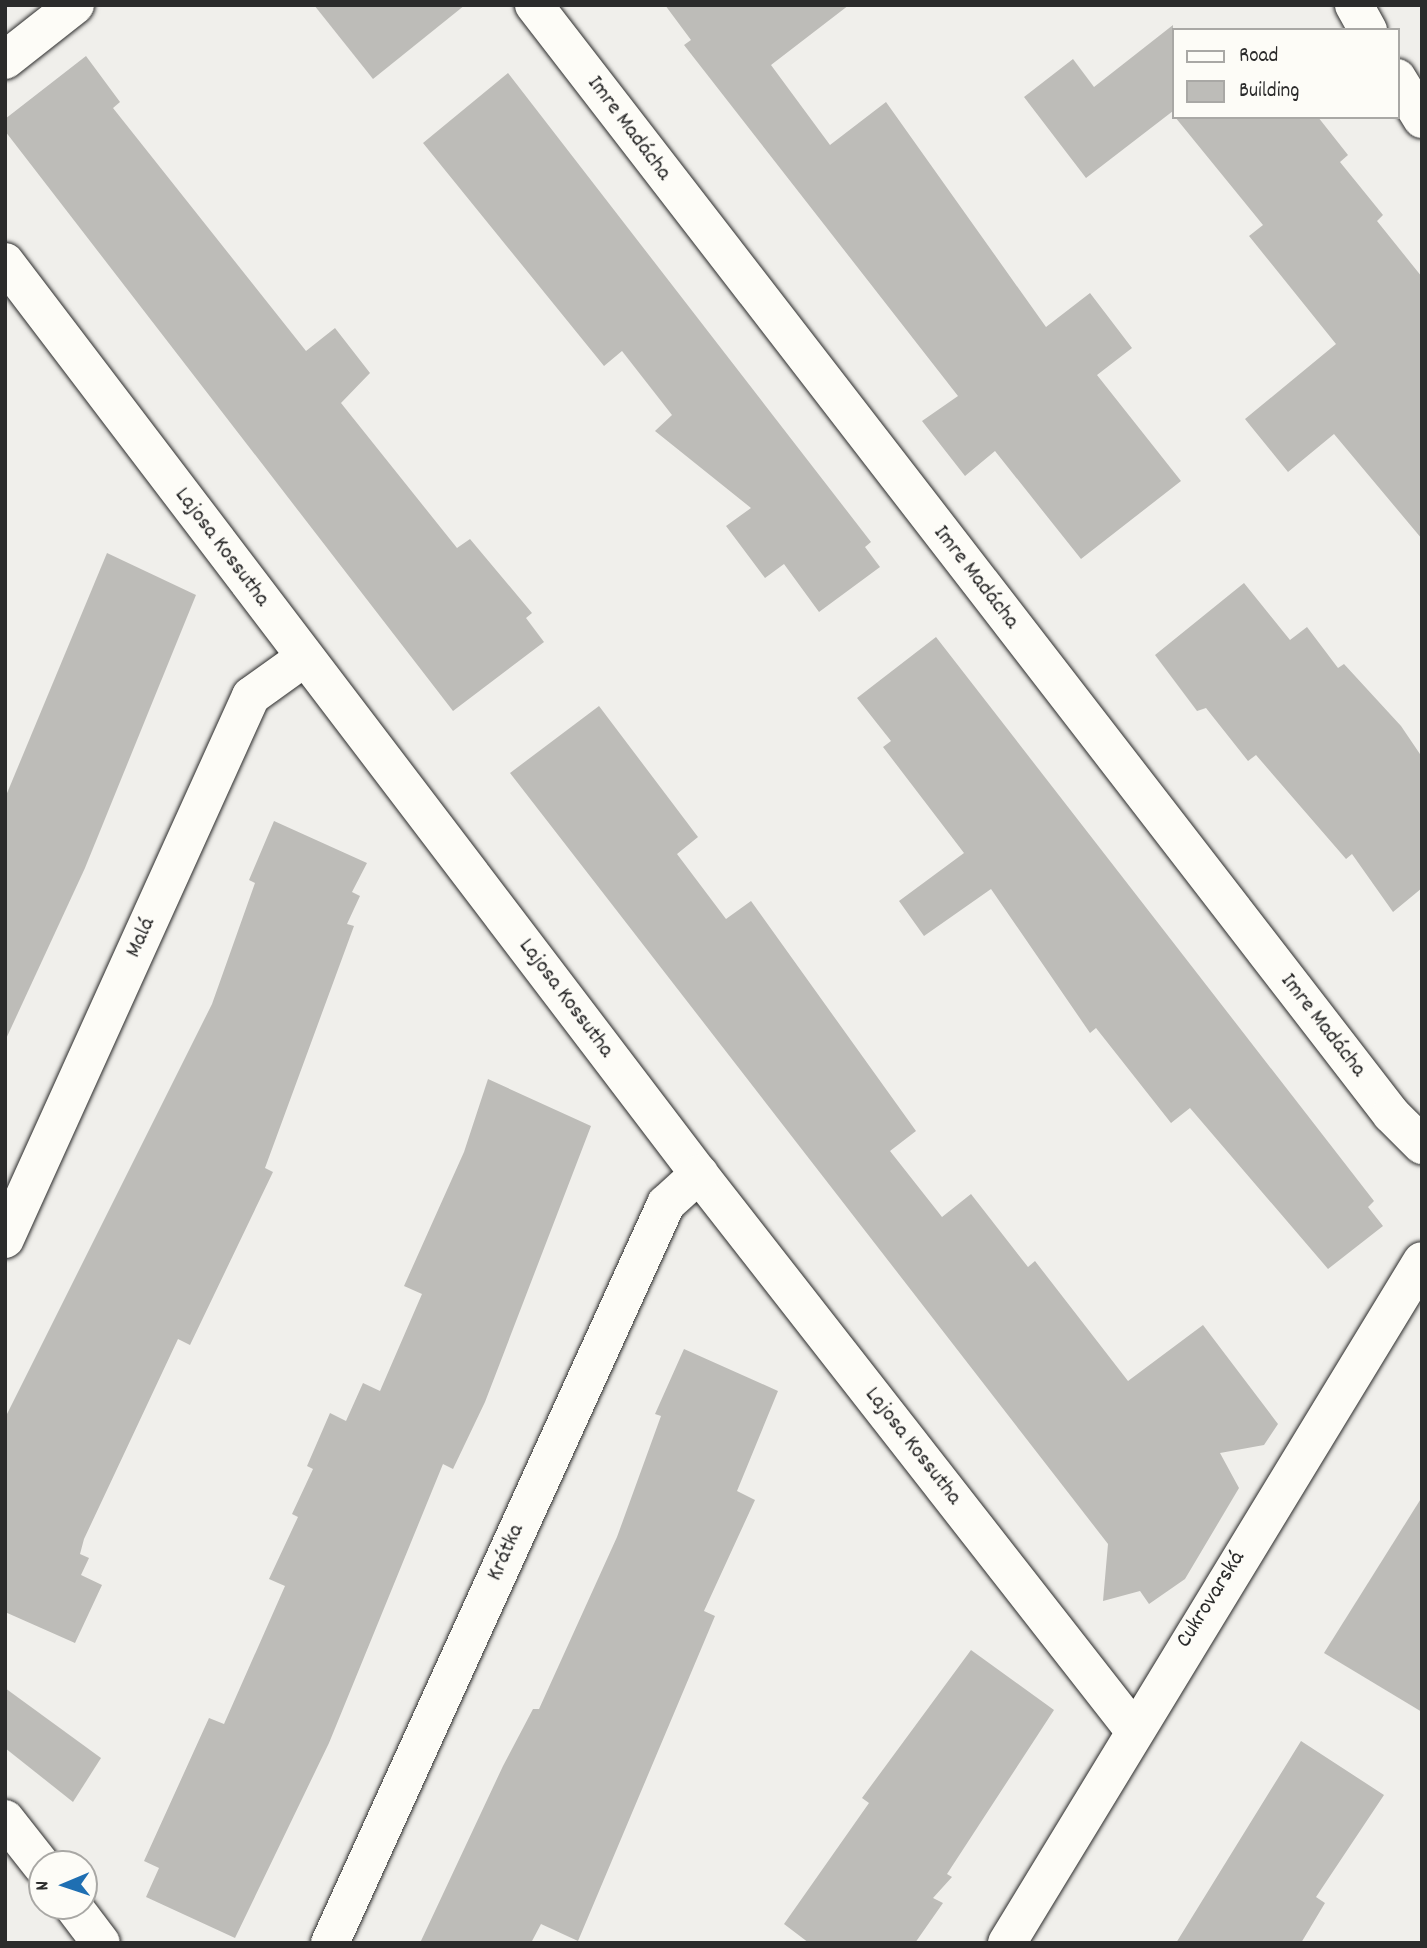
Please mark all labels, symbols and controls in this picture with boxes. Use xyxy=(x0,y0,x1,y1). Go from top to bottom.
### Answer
legend xyxy=(1172,28,1399,119)
text: Road xyxy=(1239,42,1278,72)
street label: Imre Madácha xyxy=(580,71,676,187)
text: Building xyxy=(1239,77,1299,107)
street label: Lajosa Kossutha xyxy=(167,483,275,613)
street label: Imre Madácha xyxy=(926,521,1024,635)
street label: Malá xyxy=(121,914,163,962)
street label: Lajosa Kossutha xyxy=(511,934,619,1064)
street label: Imre Madácha xyxy=(1273,969,1371,1083)
street label: Lajosa Kossutha xyxy=(857,1383,967,1511)
street label: Krátka xyxy=(482,1520,532,1586)
street label: Cukrovarská xyxy=(1171,1546,1253,1654)
north arrow xyxy=(28,1850,98,1920)
text: N xyxy=(30,1881,57,1891)

